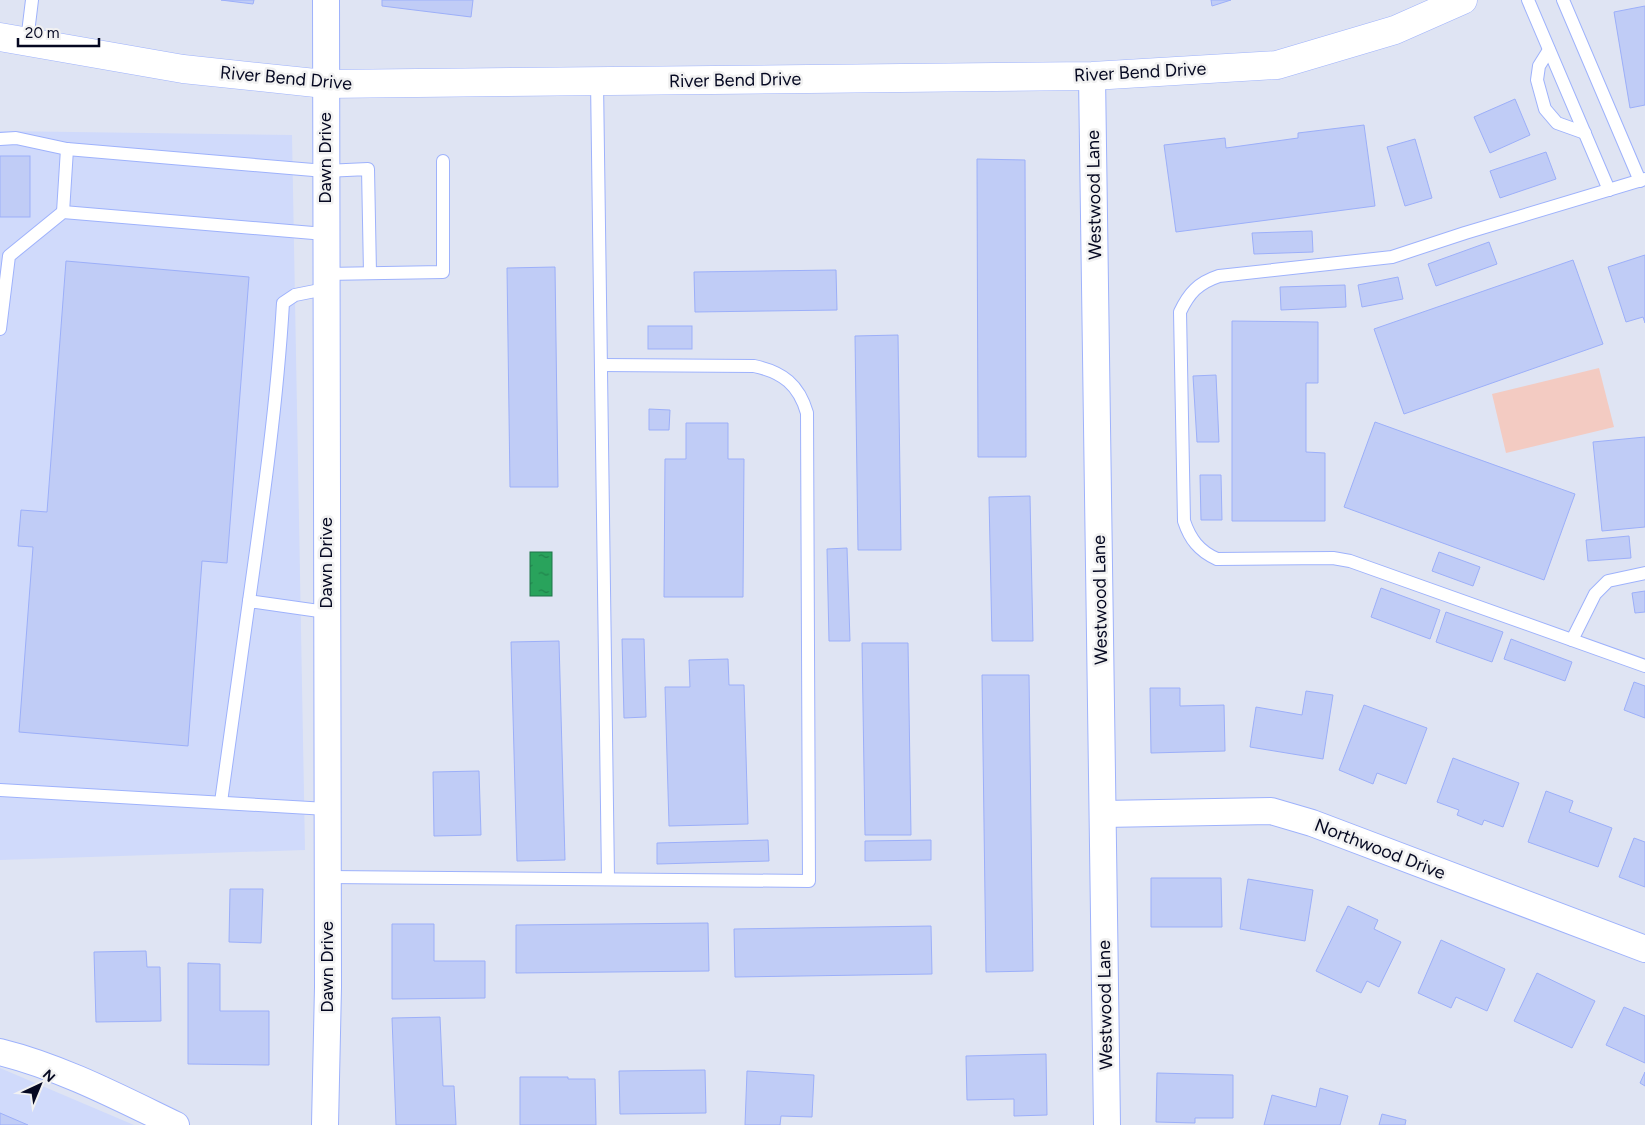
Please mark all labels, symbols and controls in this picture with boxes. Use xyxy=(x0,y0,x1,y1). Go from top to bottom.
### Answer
scale bar xyxy=(18,15,99,47)
text: 20 m xyxy=(25,24,59,42)
street label: River Bend Drive xyxy=(1073,58,1207,86)
street label: River Bend Drive xyxy=(219,61,353,95)
street label: River Bend Drive xyxy=(669,68,802,92)
street label: Dawn Drive xyxy=(314,112,336,204)
street label: Westwood Lane xyxy=(1082,130,1106,260)
street label: Dawn Drive xyxy=(315,517,337,609)
street label: Westwood Lane xyxy=(1088,535,1112,665)
street label: Northwood Drive xyxy=(1311,814,1449,884)
street label: Dawn Drive xyxy=(316,921,338,1013)
street label: Westwood Lane xyxy=(1093,940,1117,1070)
north arrow xyxy=(15,1060,65,1110)
text: N xyxy=(39,1066,58,1086)

